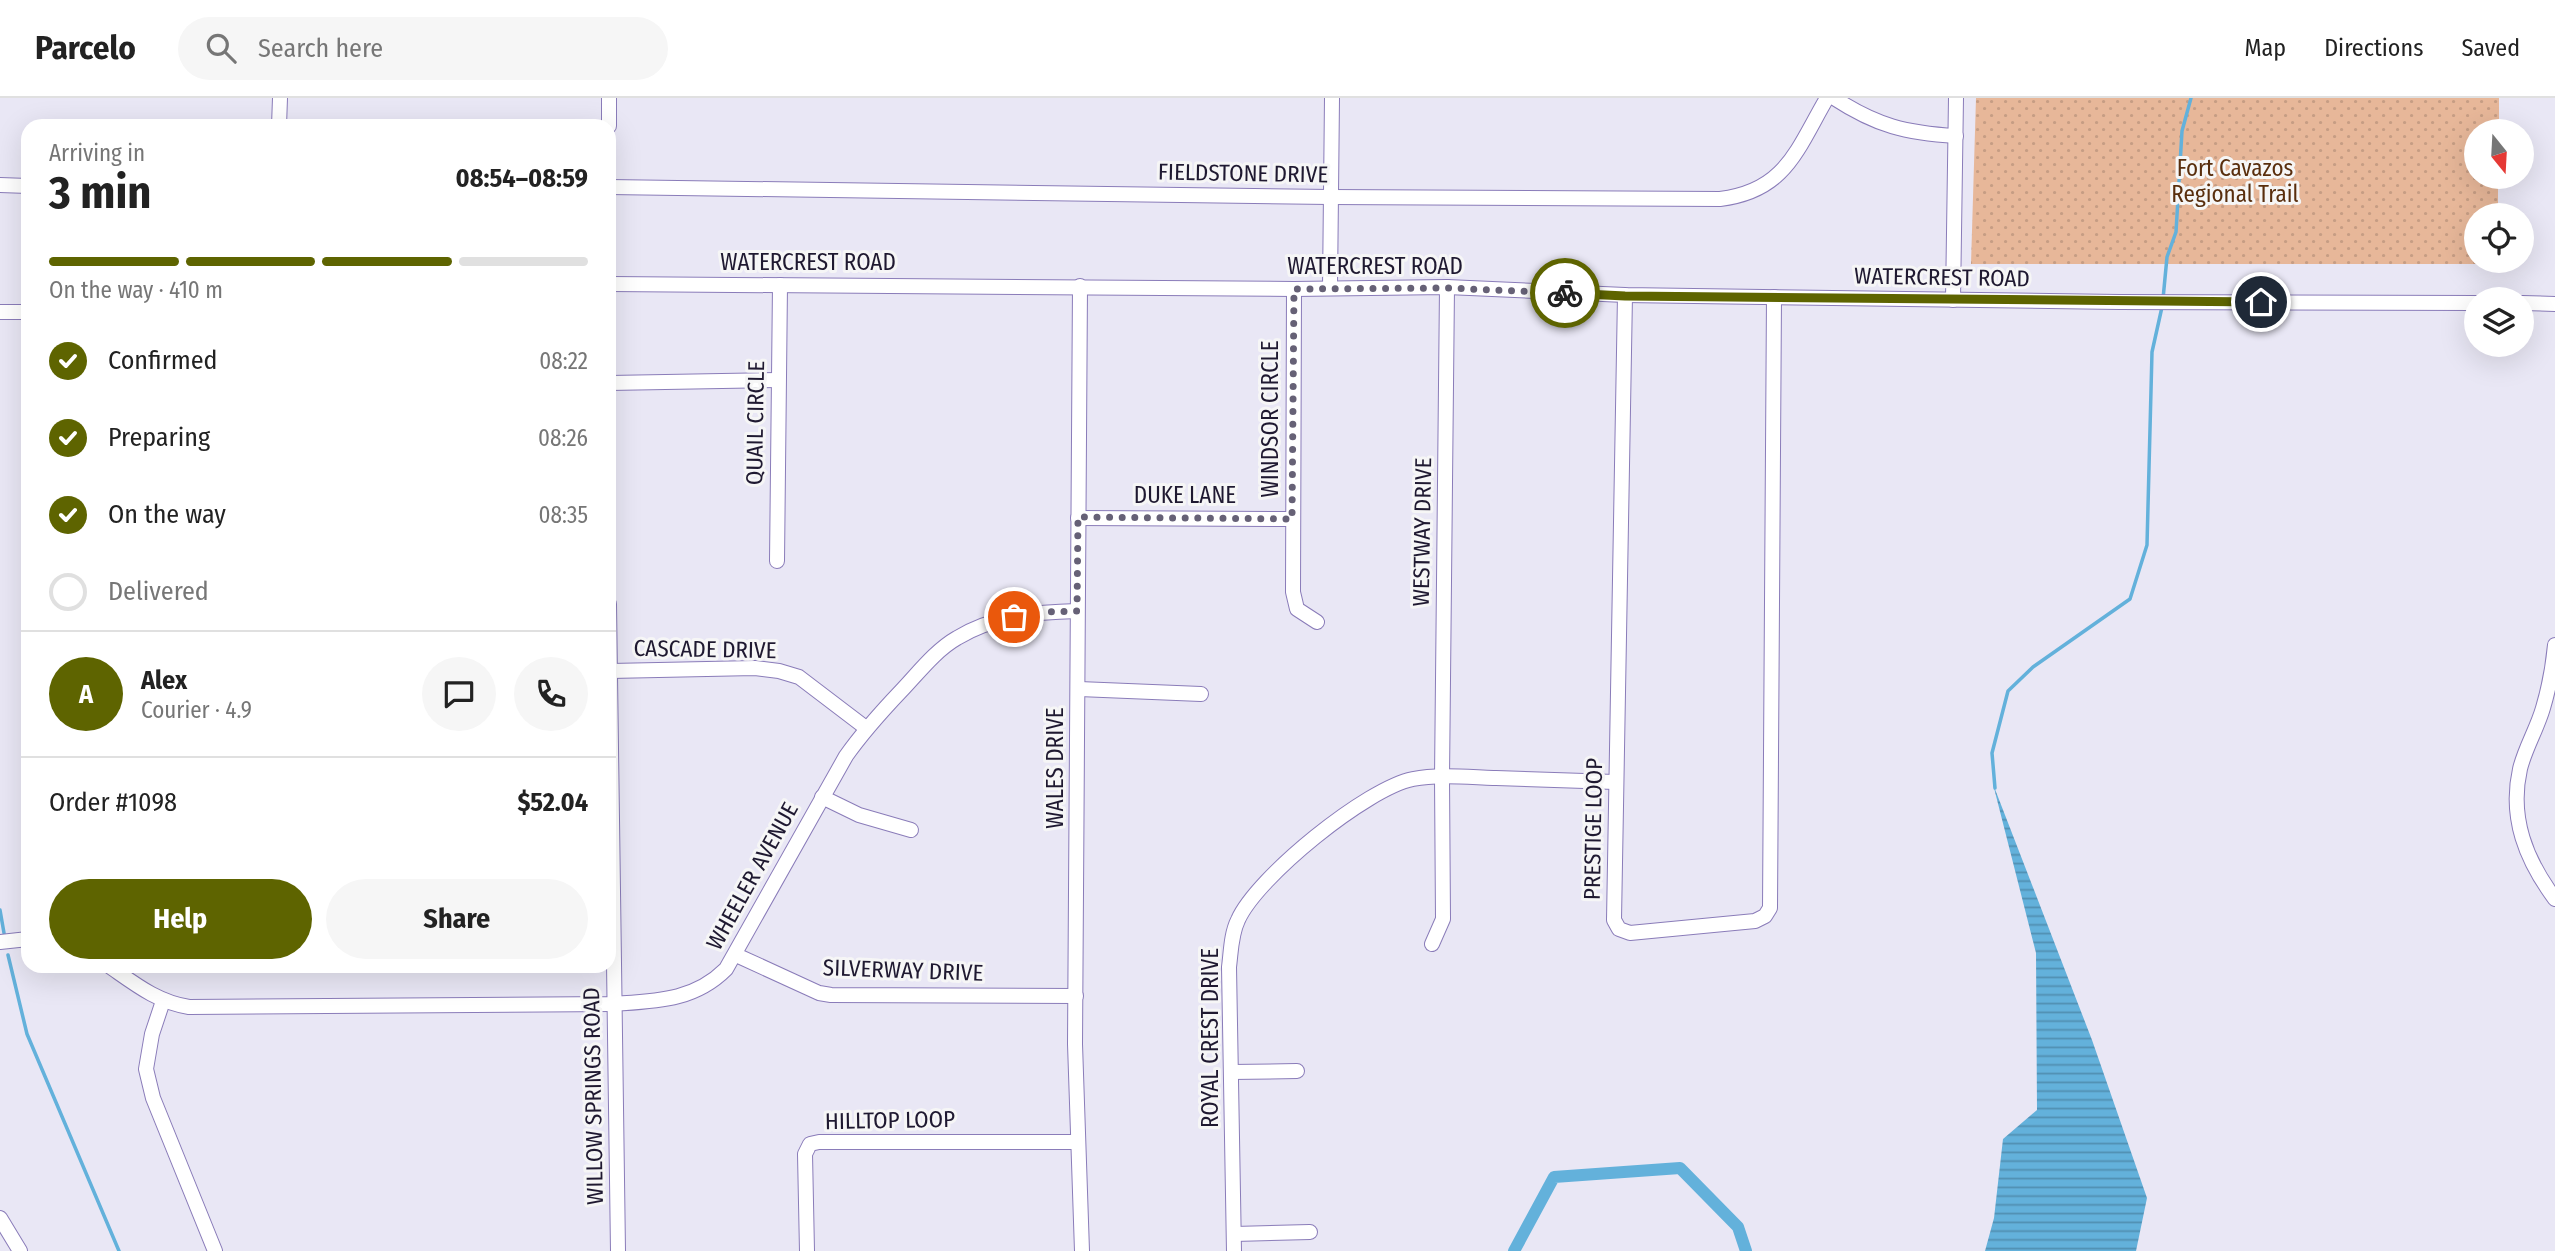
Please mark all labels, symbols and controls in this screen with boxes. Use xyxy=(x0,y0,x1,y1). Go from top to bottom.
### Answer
search box xyxy=(178,17,668,80)
text: Parcelo xyxy=(35,28,136,68)
icon: search xyxy=(202,29,240,67)
text: Search here xyxy=(258,33,383,64)
text: Map xyxy=(2245,34,2286,62)
text: Directions xyxy=(2324,34,2423,62)
text: Saved xyxy=(2461,34,2520,62)
north arrow xyxy=(2464,119,2534,189)
map controls xyxy=(2464,119,2534,357)
text: Arriving in xyxy=(49,139,145,167)
park label: Fort Cavazos Regional Trail xyxy=(2171,154,2299,208)
street label: FIELDSTONE DRIVE xyxy=(1158,158,1328,188)
text: 08:54–08:59 xyxy=(456,163,588,194)
text: 3 min xyxy=(49,165,151,220)
button: locate xyxy=(2464,203,2534,273)
street label: WATERCREST ROAD xyxy=(720,248,896,276)
street label: WATERCREST ROAD xyxy=(1287,252,1463,280)
courier xyxy=(1530,258,1600,328)
street label: WATERCREST ROAD xyxy=(1854,261,2030,293)
pin xyxy=(2231,272,2291,332)
icon: bike xyxy=(1546,274,1584,312)
text: On the way · 410 m xyxy=(49,276,223,304)
icon: home xyxy=(2242,283,2280,321)
button: layers xyxy=(2464,287,2534,357)
street label: WINDSOR CIRCLE xyxy=(1256,340,1284,498)
icon: check xyxy=(49,342,87,380)
text: Confirmed xyxy=(108,345,218,376)
text: 08:22 xyxy=(539,347,588,375)
street label: QUAIL CIRCLE xyxy=(740,361,770,485)
icon: check xyxy=(49,419,87,457)
text: Preparing xyxy=(108,422,210,453)
text: 08:26 xyxy=(538,424,588,452)
street label: WESTWAY DRIVE xyxy=(1407,457,1437,607)
street label: DUKE LANE xyxy=(1134,481,1236,509)
icon: check xyxy=(49,496,87,534)
text: On the way xyxy=(108,499,226,530)
text: 08:35 xyxy=(539,501,588,529)
text: Delivered xyxy=(108,576,209,607)
pin xyxy=(984,587,1044,647)
icon: bag xyxy=(995,598,1033,636)
street label: CASCADE DRIVE xyxy=(633,634,777,664)
button: chat xyxy=(422,657,496,731)
button: phone xyxy=(514,657,588,731)
text: Alex xyxy=(141,665,187,696)
text: A xyxy=(79,679,93,710)
text: Courier · 4.9 xyxy=(141,696,252,724)
street label: WALES DRIVE xyxy=(1041,707,1069,829)
street label: PRESTIGE LOOP xyxy=(1578,758,1608,900)
text: Order #1098 xyxy=(49,787,177,818)
text: $52.04 xyxy=(517,787,588,818)
street label: WHEELER AVENUE xyxy=(700,797,804,955)
button: Help xyxy=(49,879,312,959)
button: Share xyxy=(326,879,588,959)
street label: ROYAL CREST DRIVE xyxy=(1196,948,1224,1128)
street label: SILVERWAY DRIVE xyxy=(822,953,984,987)
street label: WILLOW SPRINGS ROAD xyxy=(577,987,609,1205)
street label: HILLTOP LOOP xyxy=(825,1105,955,1135)

